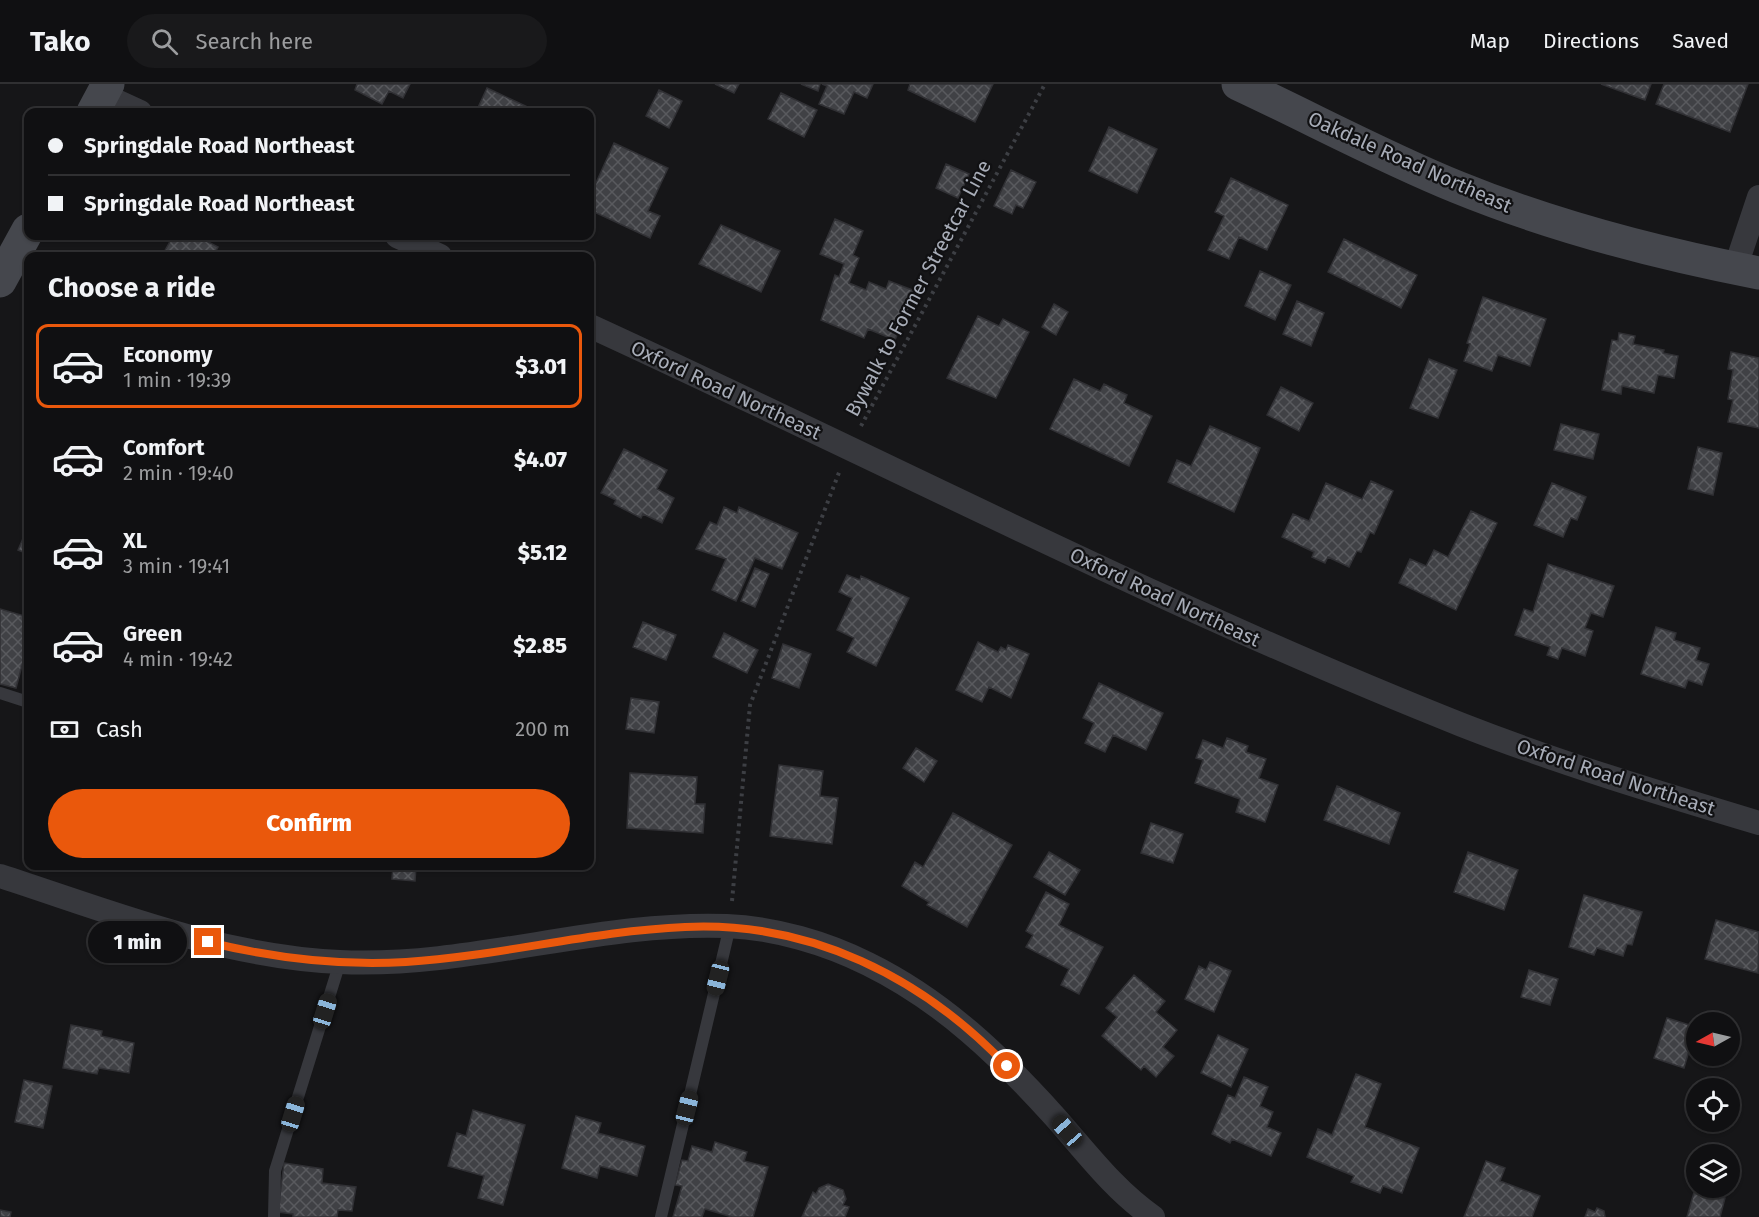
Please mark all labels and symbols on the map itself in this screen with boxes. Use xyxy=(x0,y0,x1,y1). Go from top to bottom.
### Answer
street label: Oakdale Road Northeast xyxy=(1304,106,1516,218)
street label: Bywalk to Former Streetcar Line xyxy=(840,156,996,420)
street label: Oxford Road Northeast xyxy=(627,335,826,445)
street label: Oxford Road Northeast xyxy=(1066,542,1265,652)
street label: Oxford Road Northeast xyxy=(1514,734,1719,821)
callout: 1 min xyxy=(88,921,187,963)
route end xyxy=(194,928,221,955)
car xyxy=(705,958,731,998)
car xyxy=(311,991,339,1031)
north arrow xyxy=(1686,1012,1740,1066)
route start xyxy=(993,1052,1020,1079)
car xyxy=(674,1088,700,1128)
car xyxy=(279,1094,307,1134)
car xyxy=(1048,1112,1086,1150)

